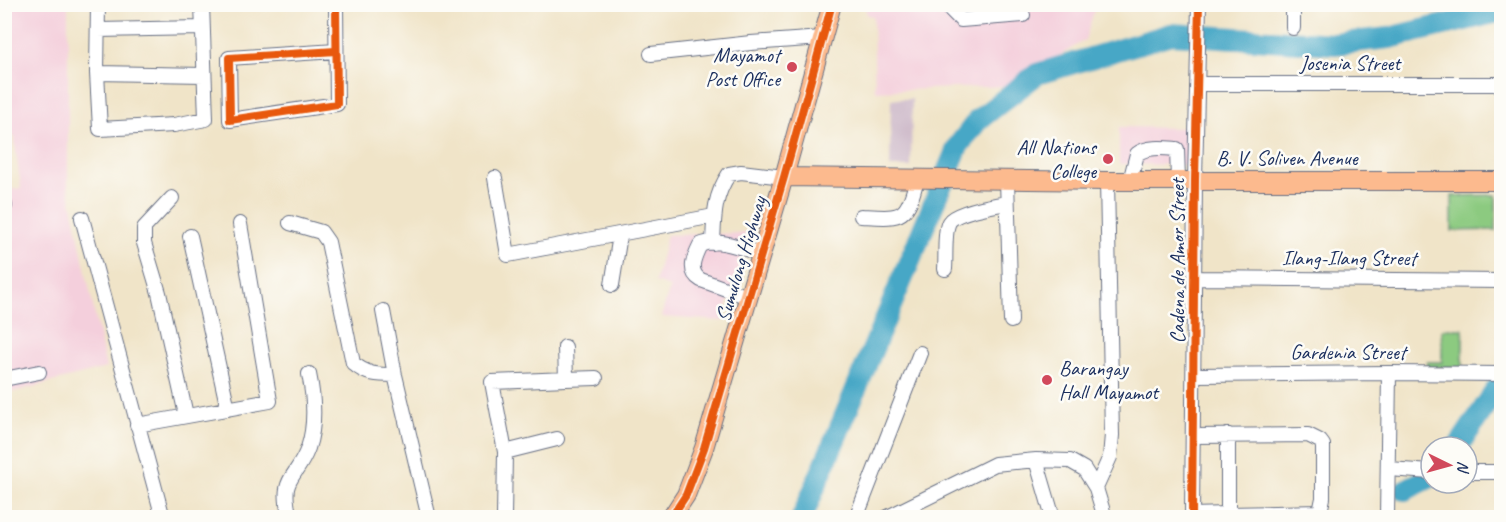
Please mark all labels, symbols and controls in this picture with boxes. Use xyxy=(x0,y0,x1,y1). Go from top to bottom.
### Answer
place label: Mayamot Post Office xyxy=(705,42,783,92)
street label: Josenia Street xyxy=(1299,50,1402,76)
marker: Mayamot Post Office xyxy=(785,60,799,74)
place label: All Nations College xyxy=(1017,134,1098,184)
street label: B. V. Soliven Avenue xyxy=(1216,145,1359,171)
marker: All Nations College xyxy=(1101,152,1115,166)
street label: Cadena de Amor Street xyxy=(1164,176,1190,344)
street label: Sumulong Highway xyxy=(710,192,773,325)
street label: Ilang-Ilang Street xyxy=(1282,245,1419,271)
street label: Gardenia Street xyxy=(1290,339,1409,365)
place label: Barangay Hall Mayamot xyxy=(1059,355,1160,405)
marker: Barangay Hall Mayamot xyxy=(1040,373,1054,387)
north arrow xyxy=(1419,435,1479,495)
text: N xyxy=(1452,460,1473,475)

